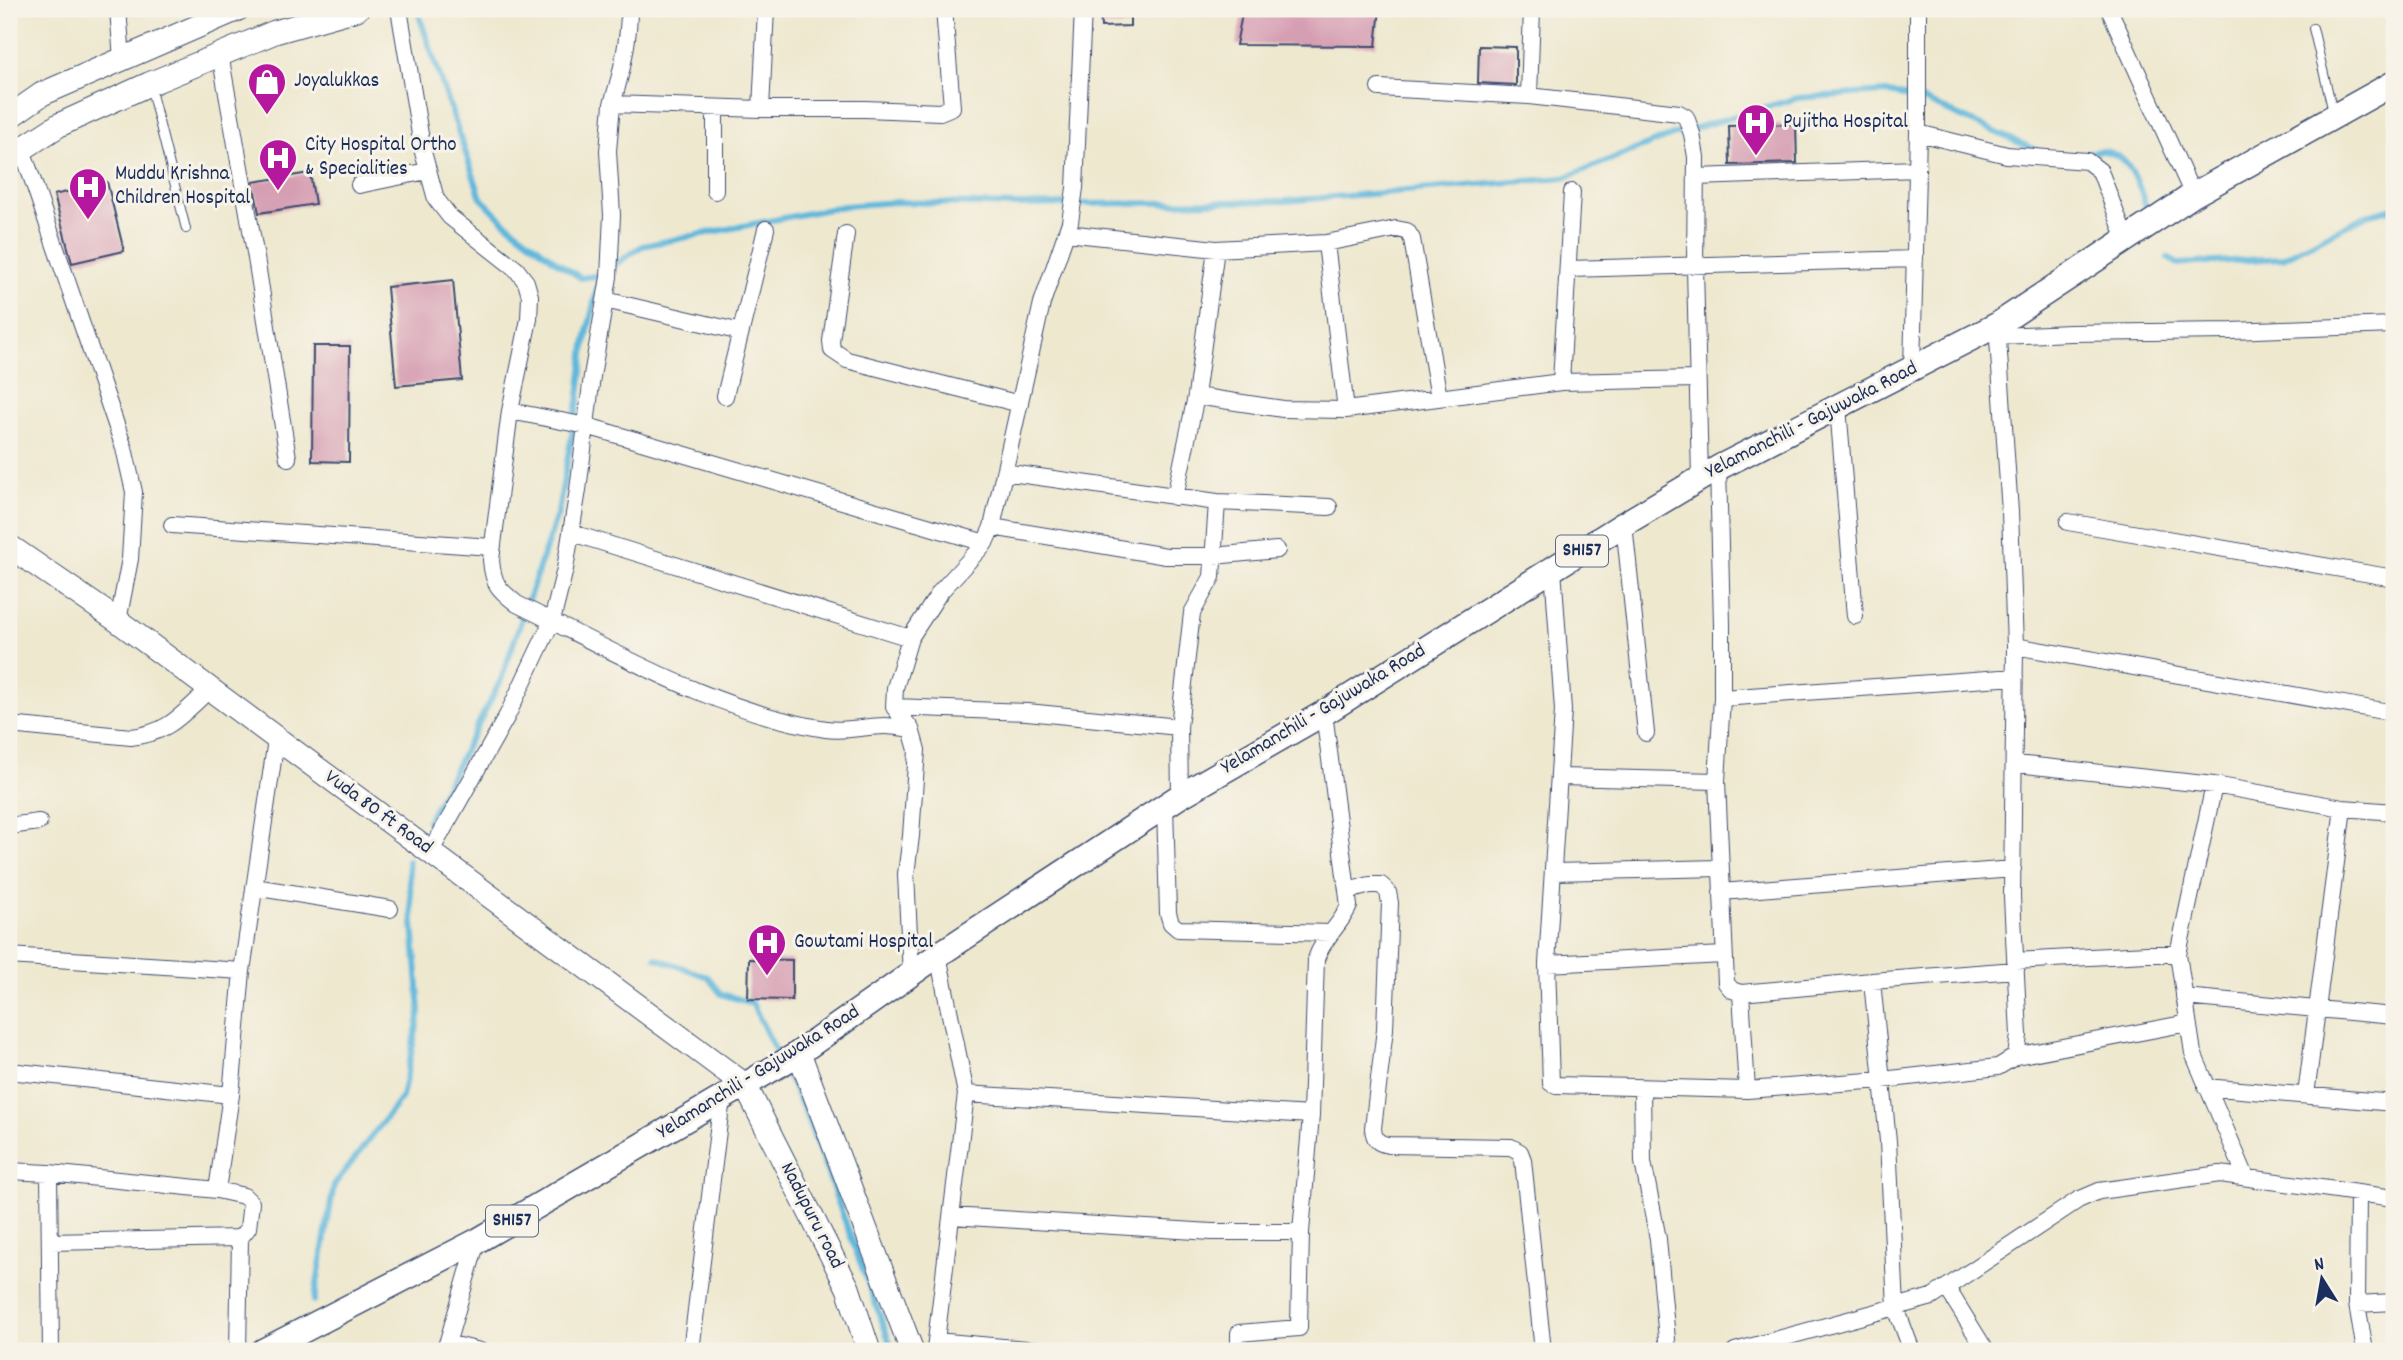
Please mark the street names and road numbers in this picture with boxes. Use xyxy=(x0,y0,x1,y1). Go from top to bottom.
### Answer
street label: Yelamanchili - Gajuwaka Road xyxy=(1701,354,1923,488)
road number: SH157 xyxy=(1556,536,1608,566)
street label: Yelamanchili - Gajuwaka Road xyxy=(1216,637,1432,783)
street label: Vuda 80 ft Road xyxy=(318,763,438,863)
street label: Yelamanchili - Gajuwaka Road xyxy=(652,998,866,1148)
street label: Nadupuru road xyxy=(771,1157,851,1275)
road number: SH157 xyxy=(486,1205,538,1236)

